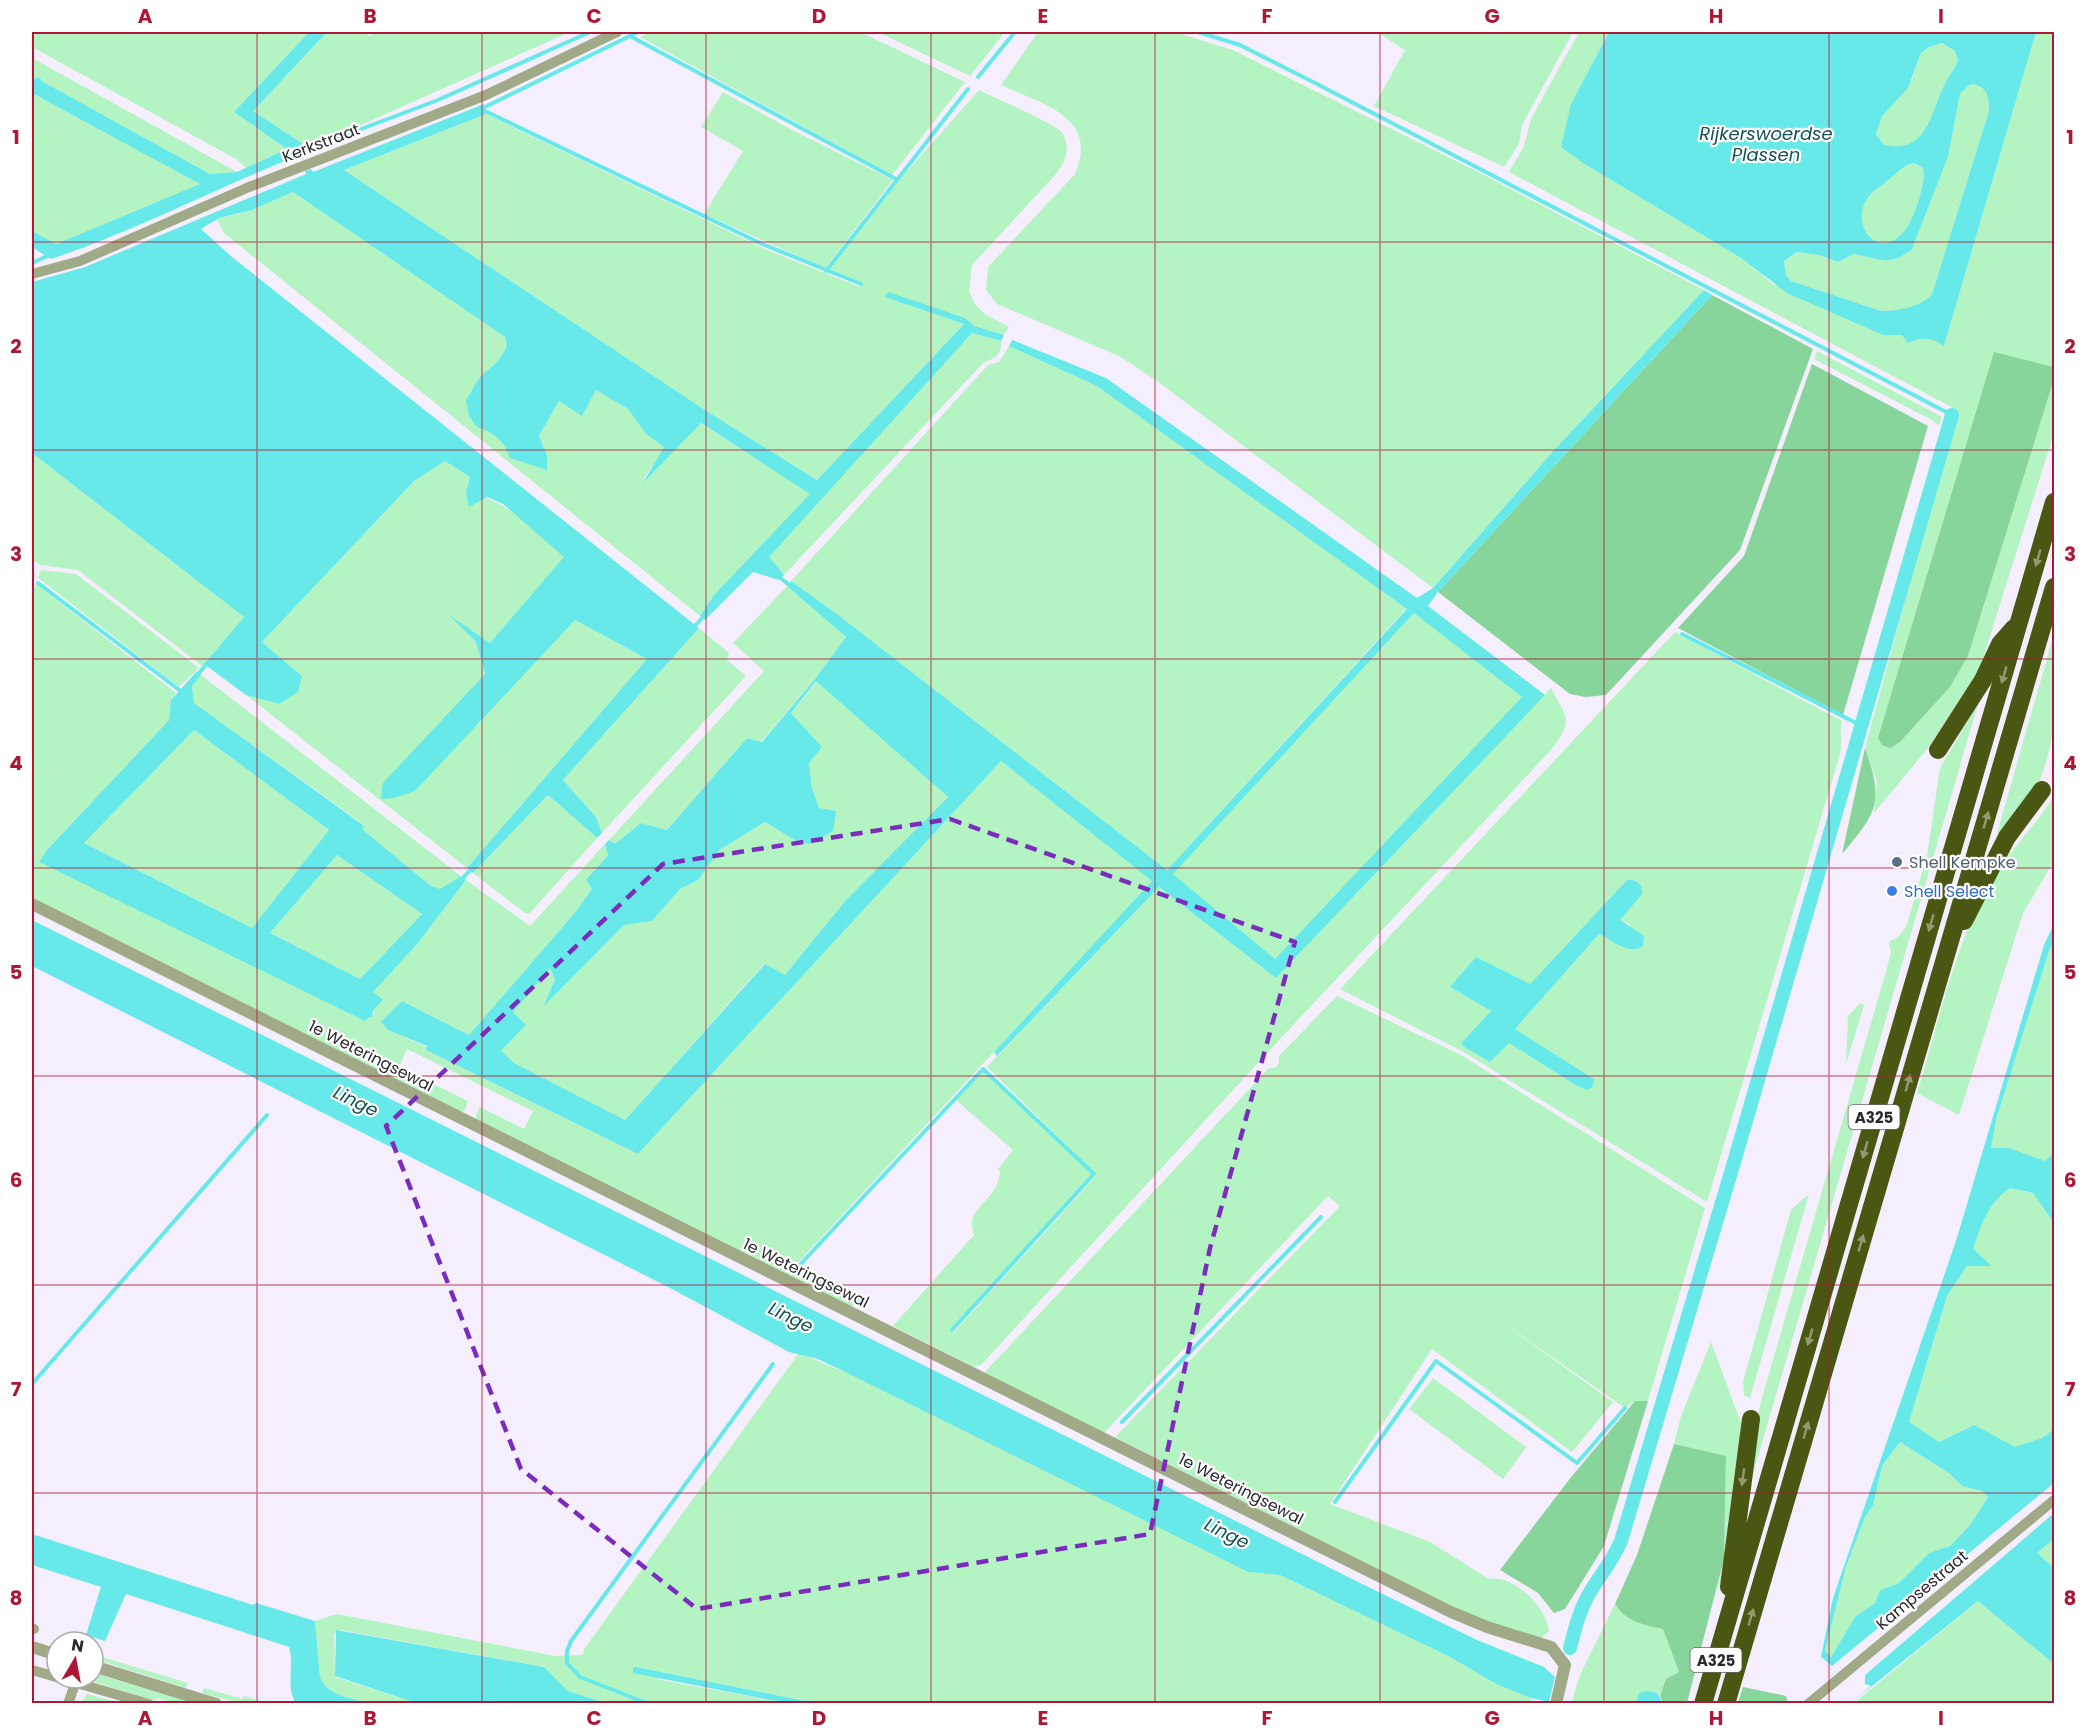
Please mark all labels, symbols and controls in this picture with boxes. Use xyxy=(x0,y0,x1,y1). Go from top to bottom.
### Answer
text: A xyxy=(138,2,153,30)
text: B xyxy=(363,2,377,30)
text: C xyxy=(586,2,602,30)
text: D xyxy=(812,2,826,30)
text: E xyxy=(1038,2,1048,30)
text: F xyxy=(1262,2,1273,30)
text: G xyxy=(1484,2,1500,30)
text: H xyxy=(1709,2,1723,30)
text: I xyxy=(1938,2,1944,30)
street label: Kerkstraat xyxy=(279,118,363,168)
water label: Rijkerswoerdse Plassen xyxy=(1699,121,1833,167)
text: 1 xyxy=(12,123,20,151)
text: 1 xyxy=(2066,123,2074,151)
text: 2 xyxy=(10,332,22,360)
text: 2 xyxy=(2064,332,2076,360)
text: 3 xyxy=(10,540,22,568)
text: 3 xyxy=(2064,540,2076,568)
one-way arrow xyxy=(2033,549,2042,567)
one-way arrow xyxy=(1999,666,2008,684)
text: 4 xyxy=(9,749,23,777)
text: 4 xyxy=(2063,749,2077,777)
one-way arrow xyxy=(1982,811,1991,829)
place label: Shell Kempke xyxy=(1909,851,2016,874)
marker: Shell Kempke xyxy=(1890,855,1904,869)
place label: Shell Select xyxy=(1904,880,1995,903)
marker: Shell Select xyxy=(1885,884,1899,898)
one-way arrow xyxy=(1926,914,1935,932)
text: 5 xyxy=(10,958,23,986)
text: 5 xyxy=(2064,958,2077,986)
street label: 1e Weteringsewal xyxy=(304,1014,438,1098)
one-way arrow xyxy=(1904,1074,1913,1092)
water label: Linge xyxy=(329,1079,383,1123)
road number: A325 xyxy=(1848,1105,1900,1129)
one-way arrow xyxy=(1860,1141,1869,1159)
text: 6 xyxy=(10,1166,22,1194)
text: 6 xyxy=(2064,1166,2076,1194)
street label: 1e Weteringsewal xyxy=(739,1232,873,1314)
one-way arrow xyxy=(1857,1234,1866,1252)
water label: Linge xyxy=(764,1295,818,1339)
one-way arrow xyxy=(1805,1329,1814,1347)
text: 7 xyxy=(11,1375,22,1403)
text: 7 xyxy=(2065,1375,2076,1403)
one-way arrow xyxy=(1802,1421,1811,1439)
street label: 1e Weteringsewal xyxy=(1174,1447,1308,1531)
one-way arrow xyxy=(1738,1468,1747,1487)
water label: Linge xyxy=(1200,1511,1254,1555)
street label: Kampsestraat xyxy=(1871,1545,1973,1635)
text: 8 xyxy=(10,1584,22,1612)
text: 8 xyxy=(2064,1584,2076,1612)
one-way arrow xyxy=(1747,1608,1756,1626)
north arrow xyxy=(45,1630,105,1690)
text: N xyxy=(70,1633,85,1658)
road number: A325 xyxy=(1690,1648,1742,1672)
text: A xyxy=(138,1704,153,1732)
text: B xyxy=(363,1704,377,1732)
text: C xyxy=(586,1704,602,1732)
text: D xyxy=(812,1704,826,1732)
text: E xyxy=(1038,1704,1048,1732)
text: F xyxy=(1262,1704,1273,1732)
text: G xyxy=(1484,1704,1500,1732)
text: H xyxy=(1709,1704,1723,1732)
text: I xyxy=(1938,1704,1944,1732)

